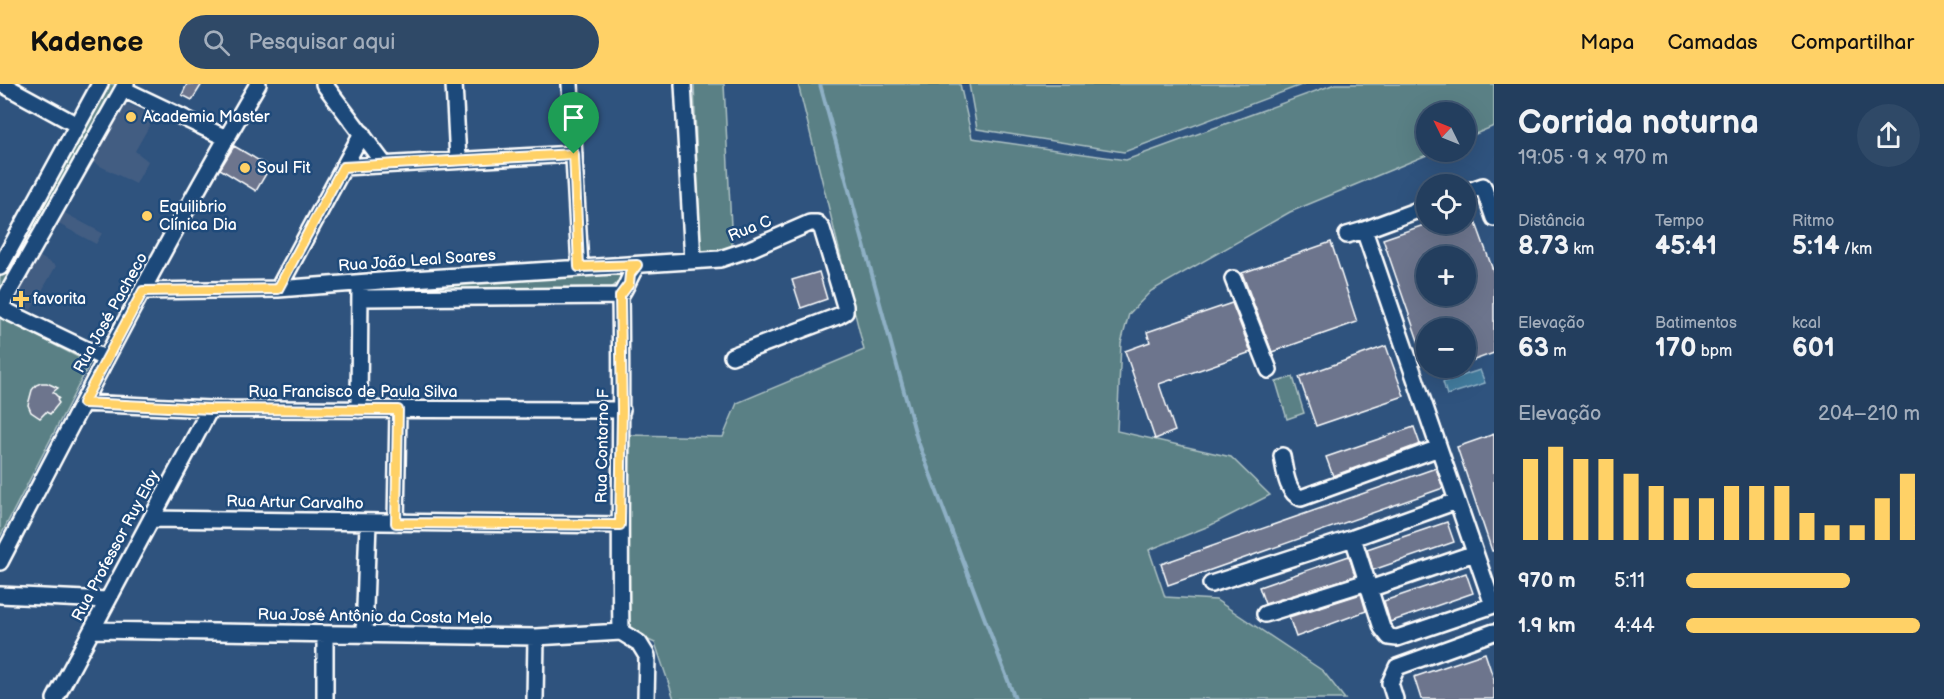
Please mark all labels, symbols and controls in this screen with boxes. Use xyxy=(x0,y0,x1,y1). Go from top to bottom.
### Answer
search box xyxy=(179,15,599,69)
text: Kadence xyxy=(30,26,143,59)
icon: search xyxy=(200,26,233,59)
text: Pesquisar aqui xyxy=(248,29,396,56)
text: Mapa xyxy=(1580,30,1634,55)
text: Camadas xyxy=(1667,30,1758,55)
text: Compartilhar xyxy=(1791,30,1914,55)
pin xyxy=(548,92,599,154)
icon: arrive xyxy=(557,101,590,134)
north arrow xyxy=(1416,102,1476,162)
map controls xyxy=(1416,102,1476,378)
text: Corrida noturna xyxy=(1518,103,1759,143)
button: share xyxy=(1857,104,1920,167)
place label: Academia Master xyxy=(143,108,270,127)
marker: Academia Master xyxy=(124,110,138,124)
text: 19:05 · 9 × 970 m xyxy=(1518,146,1668,170)
place label: Soul Fit xyxy=(257,159,311,178)
marker: Soul Fit xyxy=(238,161,252,175)
button: locate xyxy=(1416,174,1476,234)
place label: Equilibrio Clínica Dia xyxy=(159,198,237,235)
marker: Equilibrio Clínica Dia xyxy=(140,209,154,223)
street label: Rua C xyxy=(726,212,774,246)
text: Distância xyxy=(1518,212,1585,231)
text: Tempo xyxy=(1655,212,1704,231)
text: Ritmo xyxy=(1792,212,1834,231)
text: 8.73 xyxy=(1518,231,1569,262)
text: 45:41 xyxy=(1655,231,1717,262)
text: 5:14 xyxy=(1792,231,1840,262)
text: km xyxy=(1569,240,1594,259)
text: /km xyxy=(1840,240,1872,259)
street label: Rua João Leal Soares xyxy=(338,246,497,276)
button: + xyxy=(1416,246,1476,306)
street label: Rua José Pacheco xyxy=(70,249,152,377)
place label: favorita xyxy=(33,290,86,309)
marker: favorita xyxy=(14,292,28,306)
text: Elevação xyxy=(1518,314,1585,333)
text: Batimentos xyxy=(1655,314,1737,333)
text: kcal xyxy=(1792,314,1821,333)
button: − xyxy=(1416,318,1476,378)
text: 63 xyxy=(1518,333,1549,364)
text: 170 xyxy=(1655,333,1697,364)
text: 601 xyxy=(1792,333,1835,364)
text: m xyxy=(1549,342,1567,361)
text: bpm xyxy=(1697,342,1732,361)
street label: Rua Francisco de Paula Silva xyxy=(248,383,458,402)
street label: Rua Contorno F xyxy=(593,388,614,503)
text: Elevação xyxy=(1518,402,1601,426)
text: 204–210 m xyxy=(1818,402,1920,426)
street label: Rua Professor Ruy Eloy xyxy=(68,467,164,625)
street label: Rua Artur Carvalho xyxy=(226,492,364,514)
text: 970 m xyxy=(1518,569,1576,593)
text: 5:11 xyxy=(1614,569,1645,593)
street label: Rua José Antônio da Costa Melo xyxy=(257,605,493,629)
text: 1.9 km xyxy=(1518,614,1575,638)
text: 4:44 xyxy=(1614,614,1655,638)

